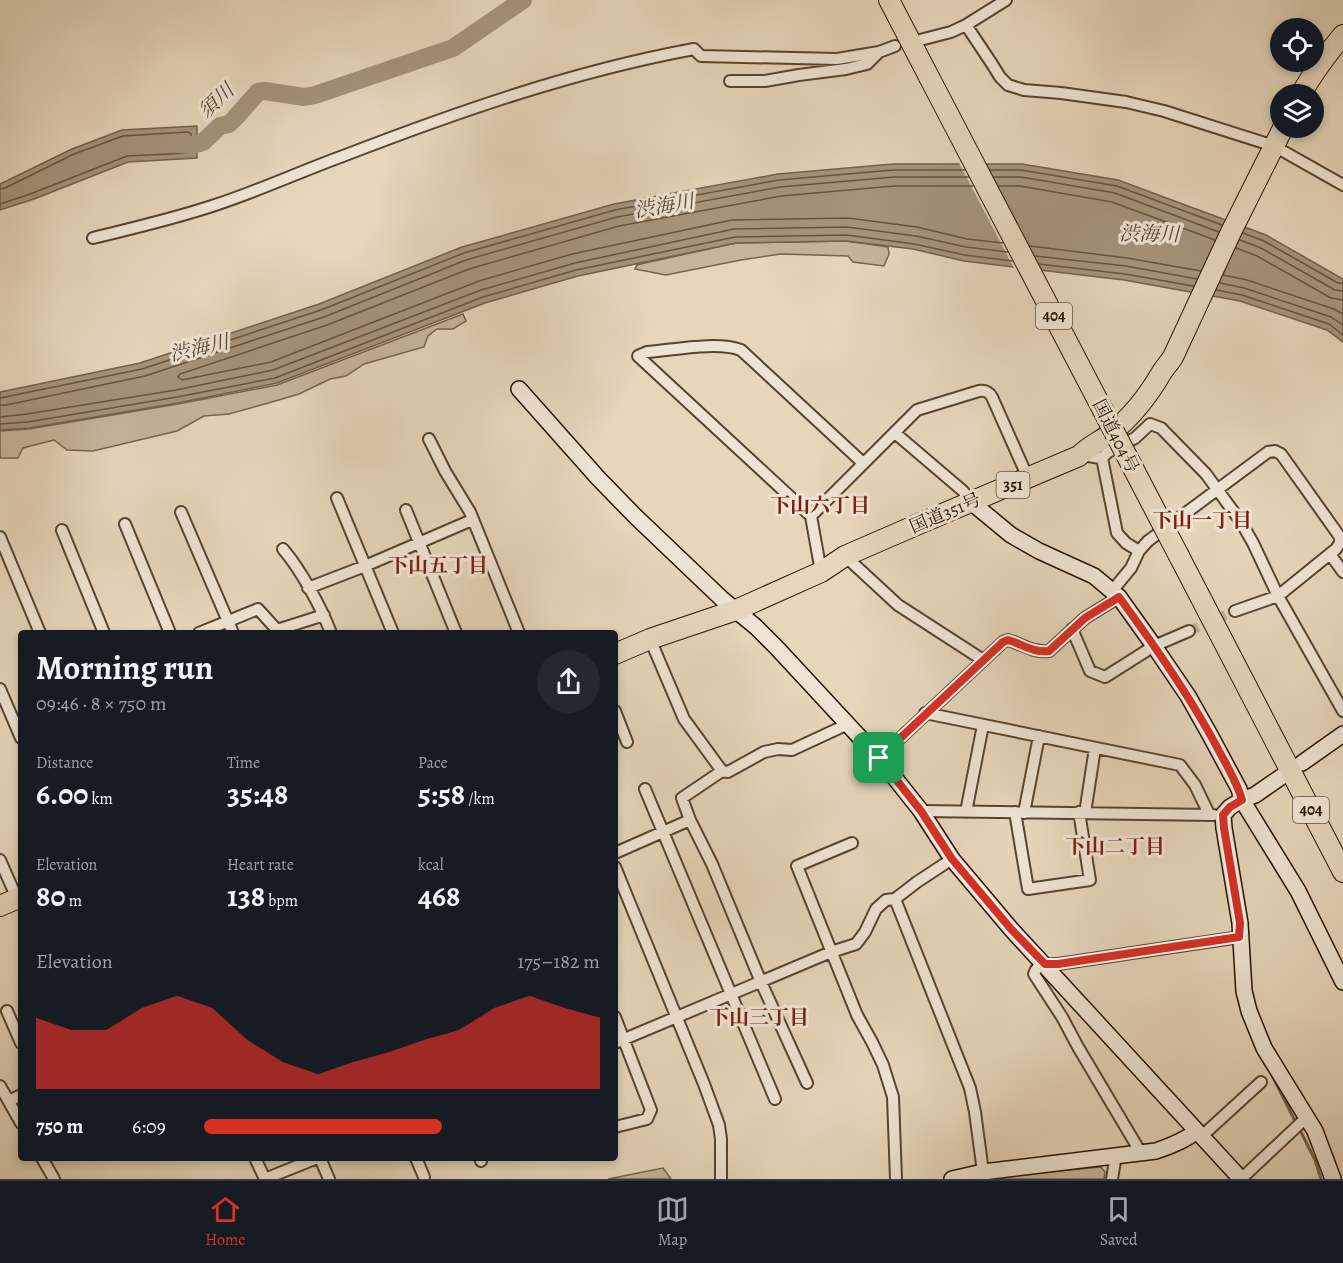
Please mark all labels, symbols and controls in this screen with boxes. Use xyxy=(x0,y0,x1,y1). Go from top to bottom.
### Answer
map controls xyxy=(1270,18,1324,138)
button: locate xyxy=(1270,18,1324,72)
water label: 須川 xyxy=(192,76,241,125)
button: layers xyxy=(1270,84,1324,138)
water label: 渋海川 xyxy=(632,187,698,225)
water label: 渋海川 xyxy=(1119,220,1181,248)
road number: 404 xyxy=(1036,303,1072,329)
water label: 渋海川 xyxy=(167,328,233,368)
street label: 国道404号 xyxy=(1087,395,1145,477)
road number: 351 xyxy=(996,472,1030,498)
street label: 国道351号 xyxy=(906,487,984,539)
district label: 下山六丁目 xyxy=(770,492,870,519)
district label: 下山一丁目 xyxy=(1152,507,1252,534)
district label: 下山五丁目 xyxy=(388,552,488,579)
text: Morning run xyxy=(36,645,213,690)
button: share xyxy=(537,650,600,713)
text: 09:46 · 8 × 750 m xyxy=(36,690,167,717)
pin xyxy=(853,732,904,783)
icon: arrive xyxy=(862,741,895,774)
text: Distance xyxy=(36,752,93,774)
text: Time xyxy=(227,752,260,774)
text: Pace xyxy=(418,752,448,774)
text: 6.00 xyxy=(36,774,88,814)
text: 35:48 xyxy=(227,774,288,814)
text: 5:58 xyxy=(418,774,465,814)
text: km xyxy=(88,788,113,810)
text: /km xyxy=(465,788,495,810)
road number: 404 xyxy=(1293,797,1329,823)
district label: 下山二丁目 xyxy=(1065,833,1165,860)
text: Elevation xyxy=(36,854,97,876)
text: Heart rate xyxy=(227,854,294,876)
text: kcal xyxy=(418,854,444,876)
text: 80 xyxy=(36,876,66,916)
text: 138 xyxy=(227,876,265,916)
text: 468 xyxy=(418,876,461,916)
text: m xyxy=(66,890,82,912)
text: bpm xyxy=(265,890,298,912)
text: Elevation xyxy=(36,948,113,975)
text: 175–182 m xyxy=(517,948,600,975)
district label: 下山三丁目 xyxy=(709,1004,809,1031)
text: 750 m xyxy=(36,1113,83,1140)
text: 6:09 xyxy=(132,1113,166,1140)
tab: Home xyxy=(205,1193,246,1251)
tab: Map xyxy=(656,1193,689,1251)
tab: Saved xyxy=(1100,1193,1138,1251)

